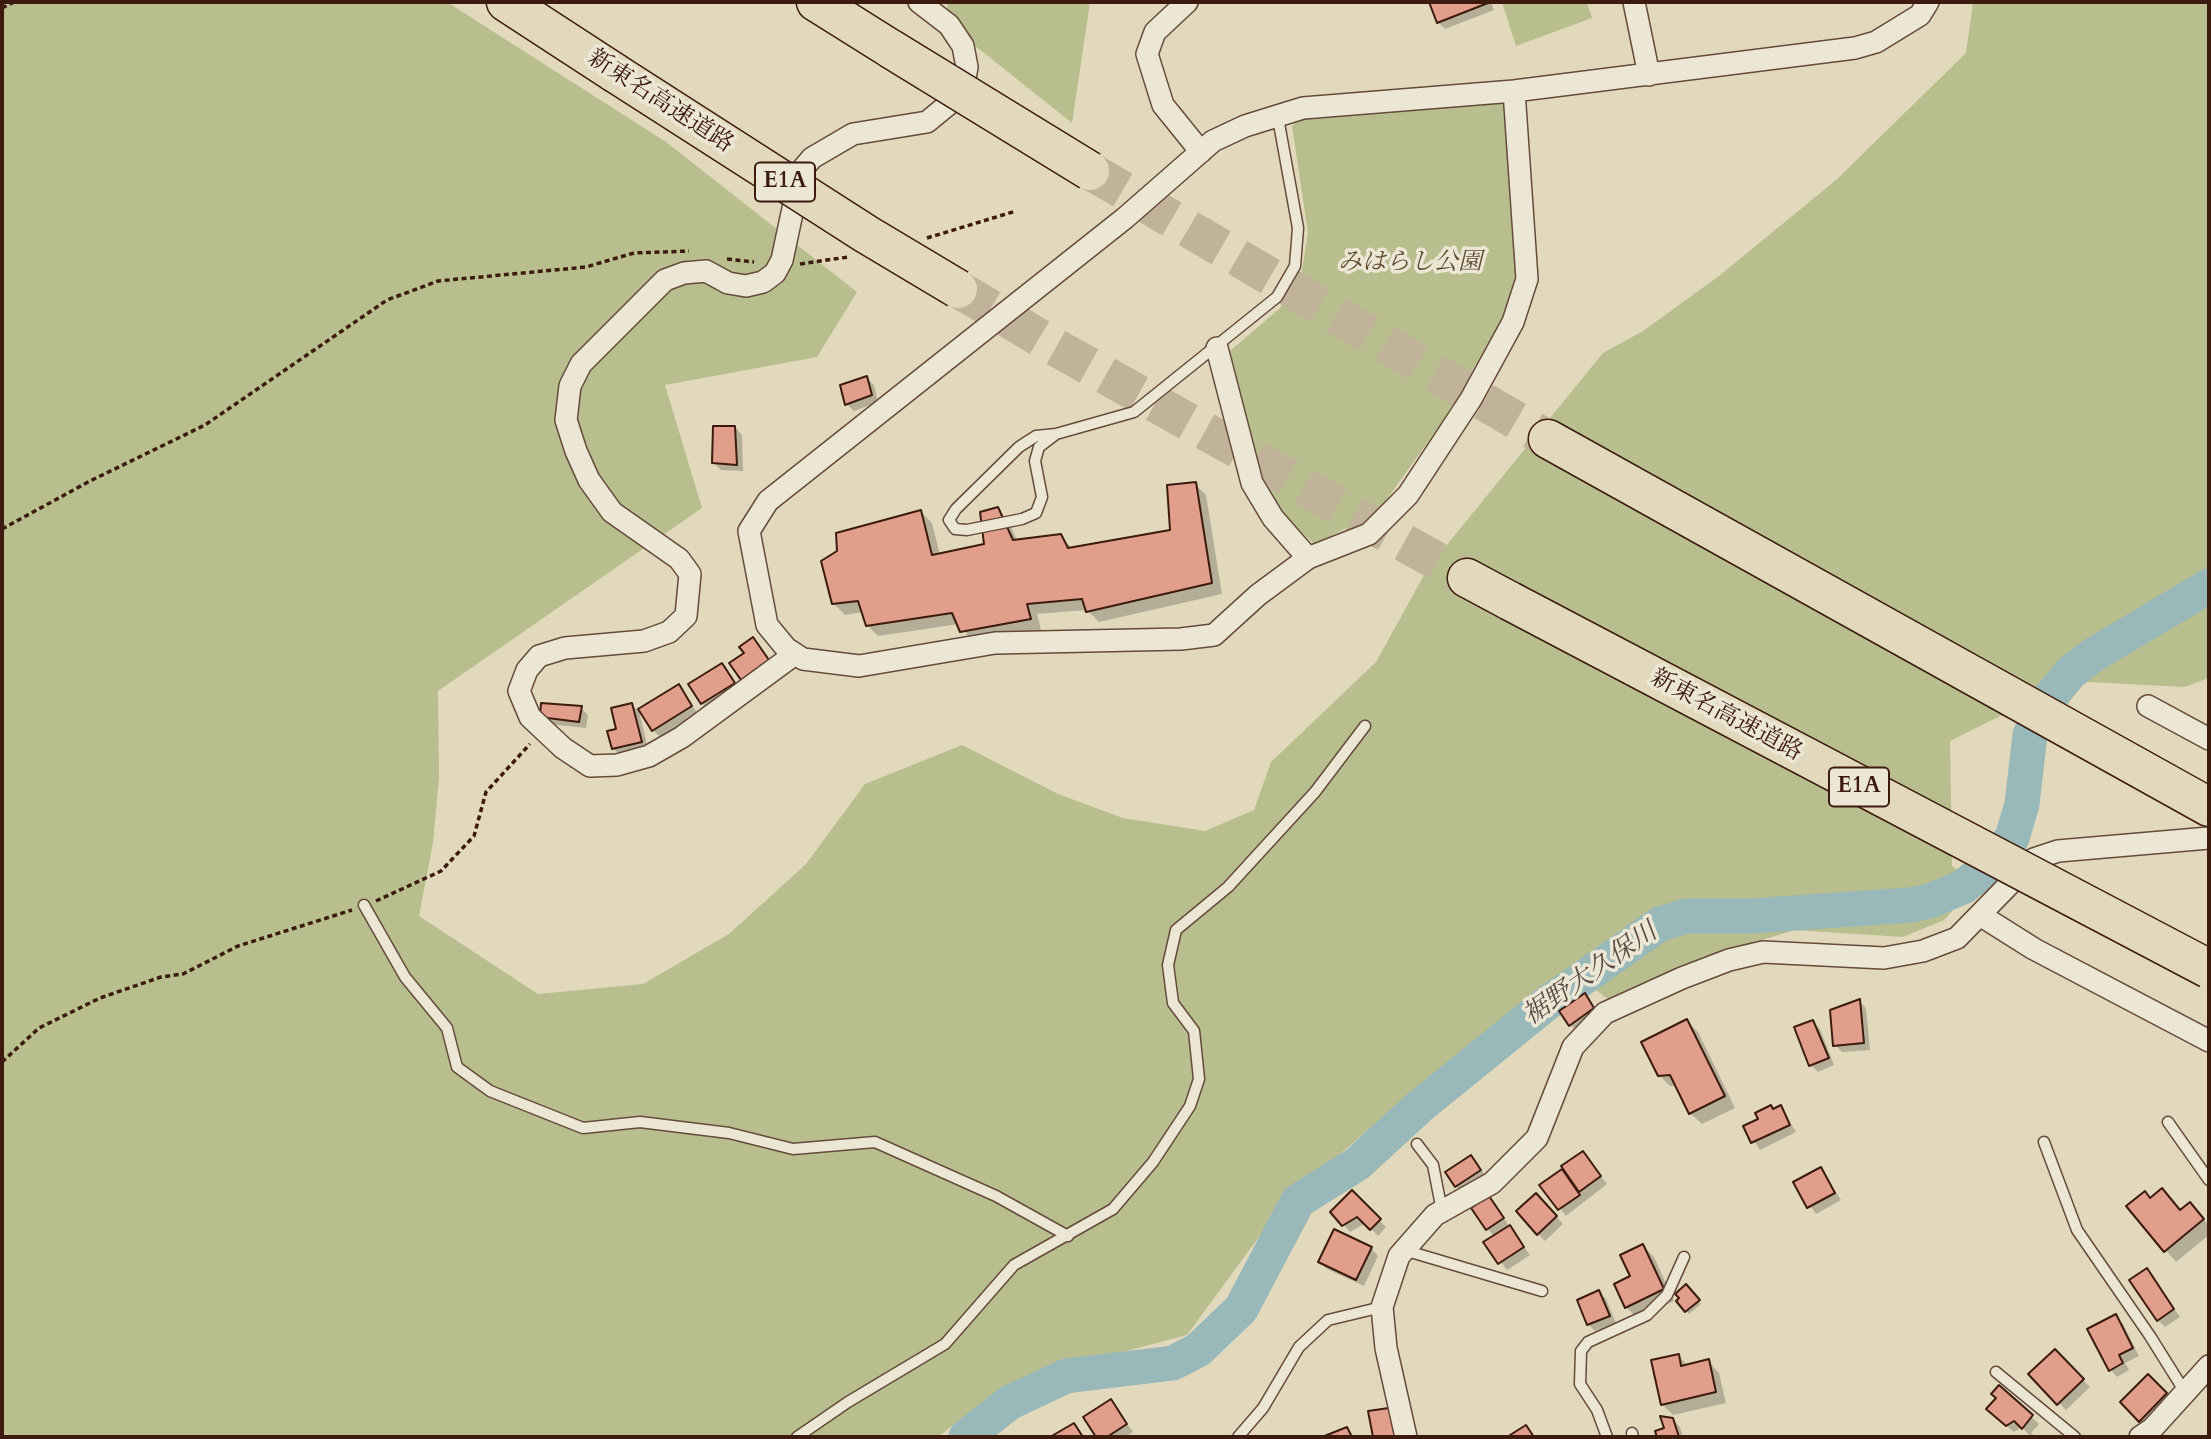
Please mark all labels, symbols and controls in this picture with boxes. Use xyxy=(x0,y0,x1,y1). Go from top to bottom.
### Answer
street label: 新東名高速道路 xyxy=(582,44,738,160)
road number: E1A xyxy=(755,162,815,202)
park label: みはらし公園 xyxy=(1338,249,1482,277)
street label: 新東名高速道路 xyxy=(1645,664,1807,768)
road number: E1A xyxy=(1829,768,1889,806)
water label: 裾野大久保川 xyxy=(1518,917,1664,1033)

